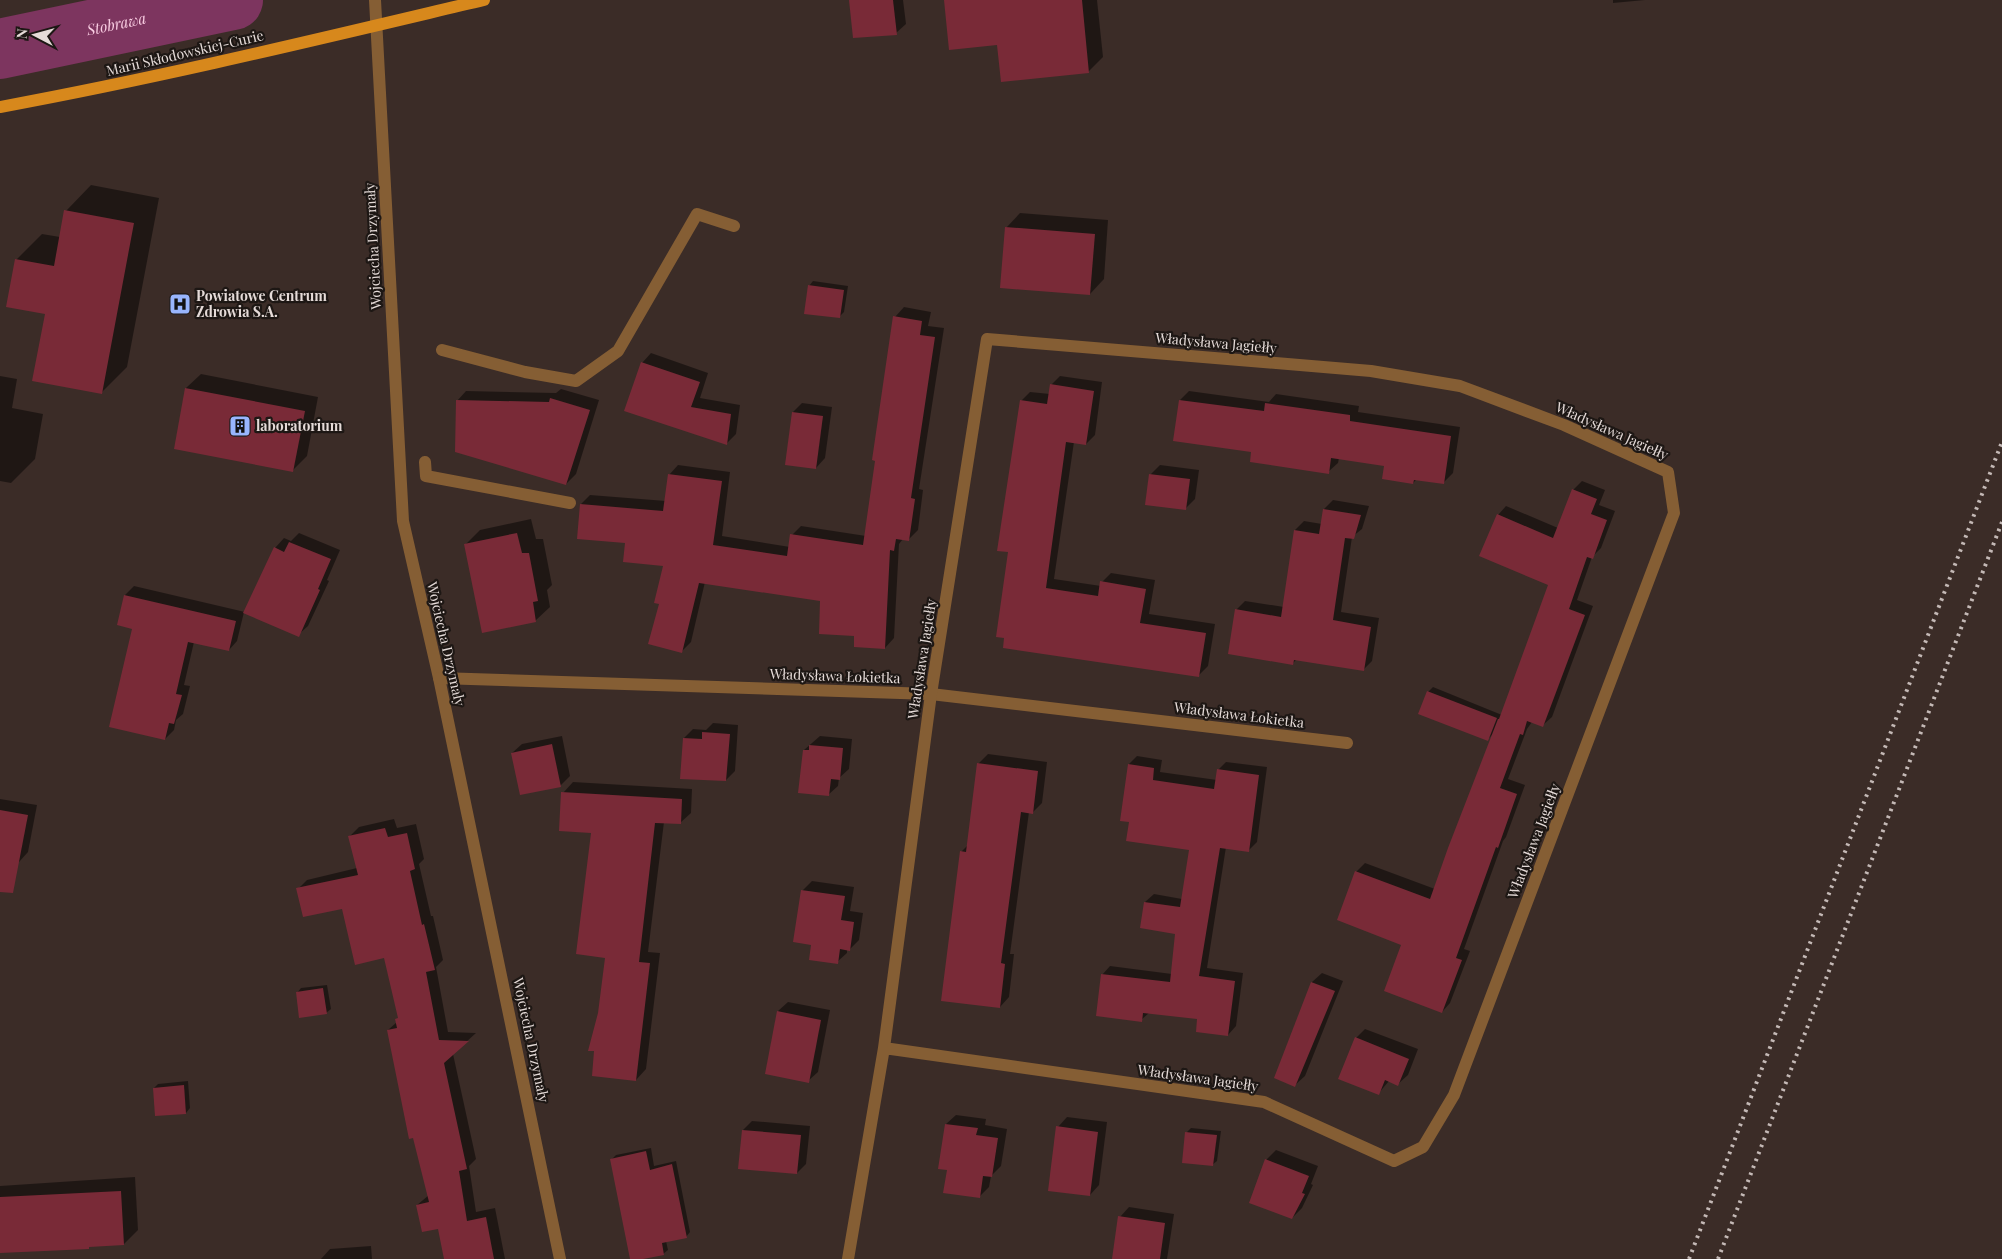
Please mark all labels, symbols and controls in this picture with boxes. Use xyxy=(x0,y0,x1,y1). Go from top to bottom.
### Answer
water label: Stobrawa xyxy=(84,8,148,40)
north arrow xyxy=(10,10,60,60)
street label: Marii Skłodowskiej-Curie xyxy=(104,25,265,80)
text: N xyxy=(12,28,32,40)
street label: Wojciecha Drzymały xyxy=(360,182,385,311)
place label: Powiatowe Centrum Zdrowia S.A. xyxy=(196,286,327,321)
hospital icon: Powiatowe Centrum Zdrowia S.A. xyxy=(168,292,192,316)
street label: Władysława Jagiełły xyxy=(1154,328,1277,357)
street label: Władysława Jagiełły xyxy=(1552,397,1672,464)
building icon: laboratorium xyxy=(228,414,252,438)
place label: laboratorium xyxy=(256,416,343,435)
street label: Wojciecha Drzymały xyxy=(423,579,470,708)
street label: Władysława Jagiełły xyxy=(902,597,940,721)
street label: Władysława Łokietka xyxy=(768,664,901,687)
street label: Władysława Łokietka xyxy=(1172,697,1305,732)
street label: Władysława Jagiełły xyxy=(1503,781,1564,902)
street label: Wojciecha Drzymały xyxy=(509,975,554,1104)
street label: Władysława Jagiełły xyxy=(1136,1059,1260,1095)

